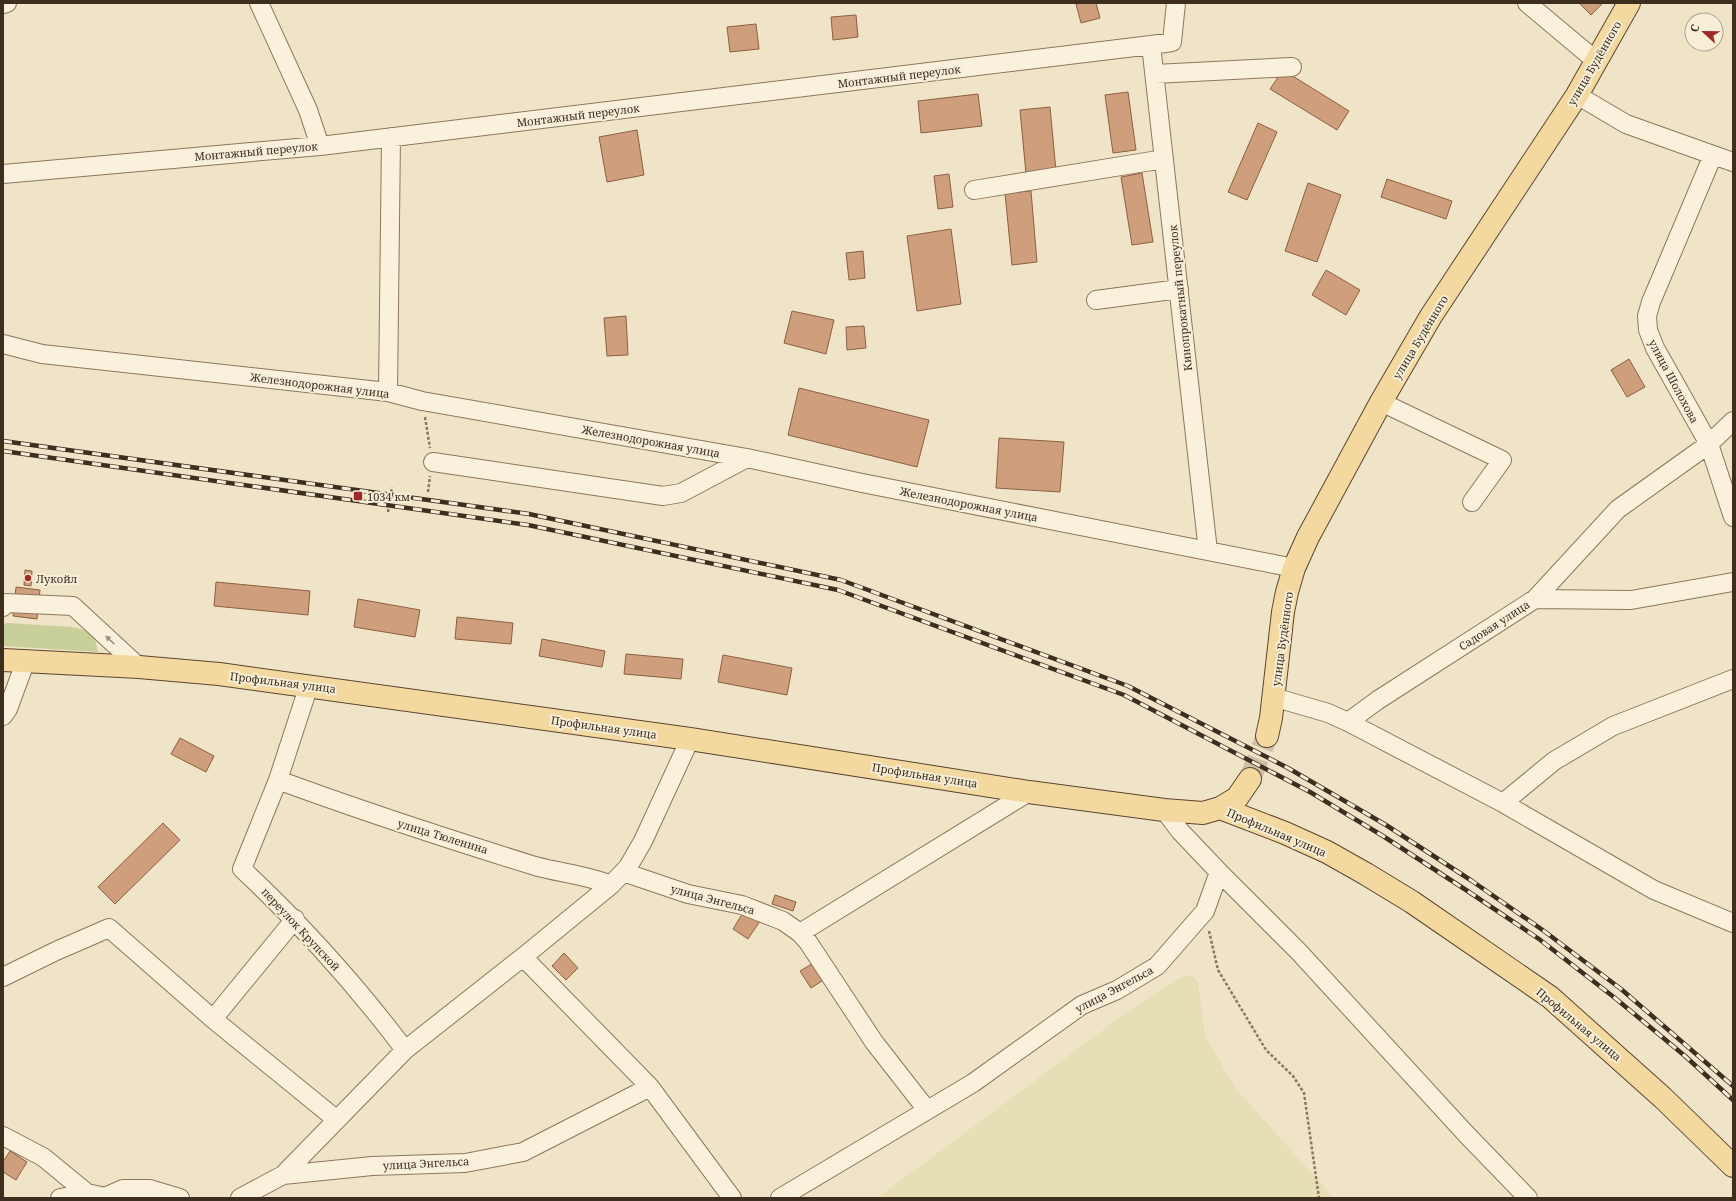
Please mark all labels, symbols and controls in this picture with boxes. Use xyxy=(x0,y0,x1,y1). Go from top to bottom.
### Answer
north arrow xyxy=(1684,12,1724,52)
street label: улица Будённого xyxy=(1564,18,1624,108)
text: С xyxy=(1686,22,1703,34)
street label: Монтажный переулок xyxy=(837,61,962,91)
street label: Монтажный переулок xyxy=(516,100,641,130)
street label: Монтажный переулок xyxy=(194,138,319,164)
street label: Кинопрокатный переулок xyxy=(1165,224,1195,372)
street label: улица Будённого xyxy=(1389,292,1451,382)
street label: улица Шолохова xyxy=(1646,336,1702,426)
street label: Железнодорожная улица xyxy=(248,369,391,401)
street label: Железнодорожная улица xyxy=(580,421,721,461)
street label: Железнодорожная улица xyxy=(898,483,1039,525)
place label: 1034 км xyxy=(367,489,410,504)
marker: 1034 км xyxy=(352,490,364,502)
place label: Лукойл xyxy=(36,571,78,586)
marker: Лукойл xyxy=(23,573,33,583)
street label: улица Будённого xyxy=(1268,591,1296,687)
street label: Садовая улица xyxy=(1456,596,1532,654)
one-way arrow xyxy=(105,636,115,645)
street label: Профильная улица xyxy=(229,668,337,696)
street label: Профильная улица xyxy=(550,712,658,742)
street label: Профильная улица xyxy=(871,759,979,791)
street label: Профильная улица xyxy=(1225,804,1329,860)
street label: улица Тюленина xyxy=(396,815,490,857)
street label: улица Энгельса xyxy=(669,881,757,917)
street label: переулок Крупской xyxy=(258,884,344,974)
street label: улица Энгельса xyxy=(1072,962,1156,1016)
street label: Профильная улица xyxy=(1533,984,1625,1064)
street label: улица Энгельса xyxy=(382,1153,470,1173)

